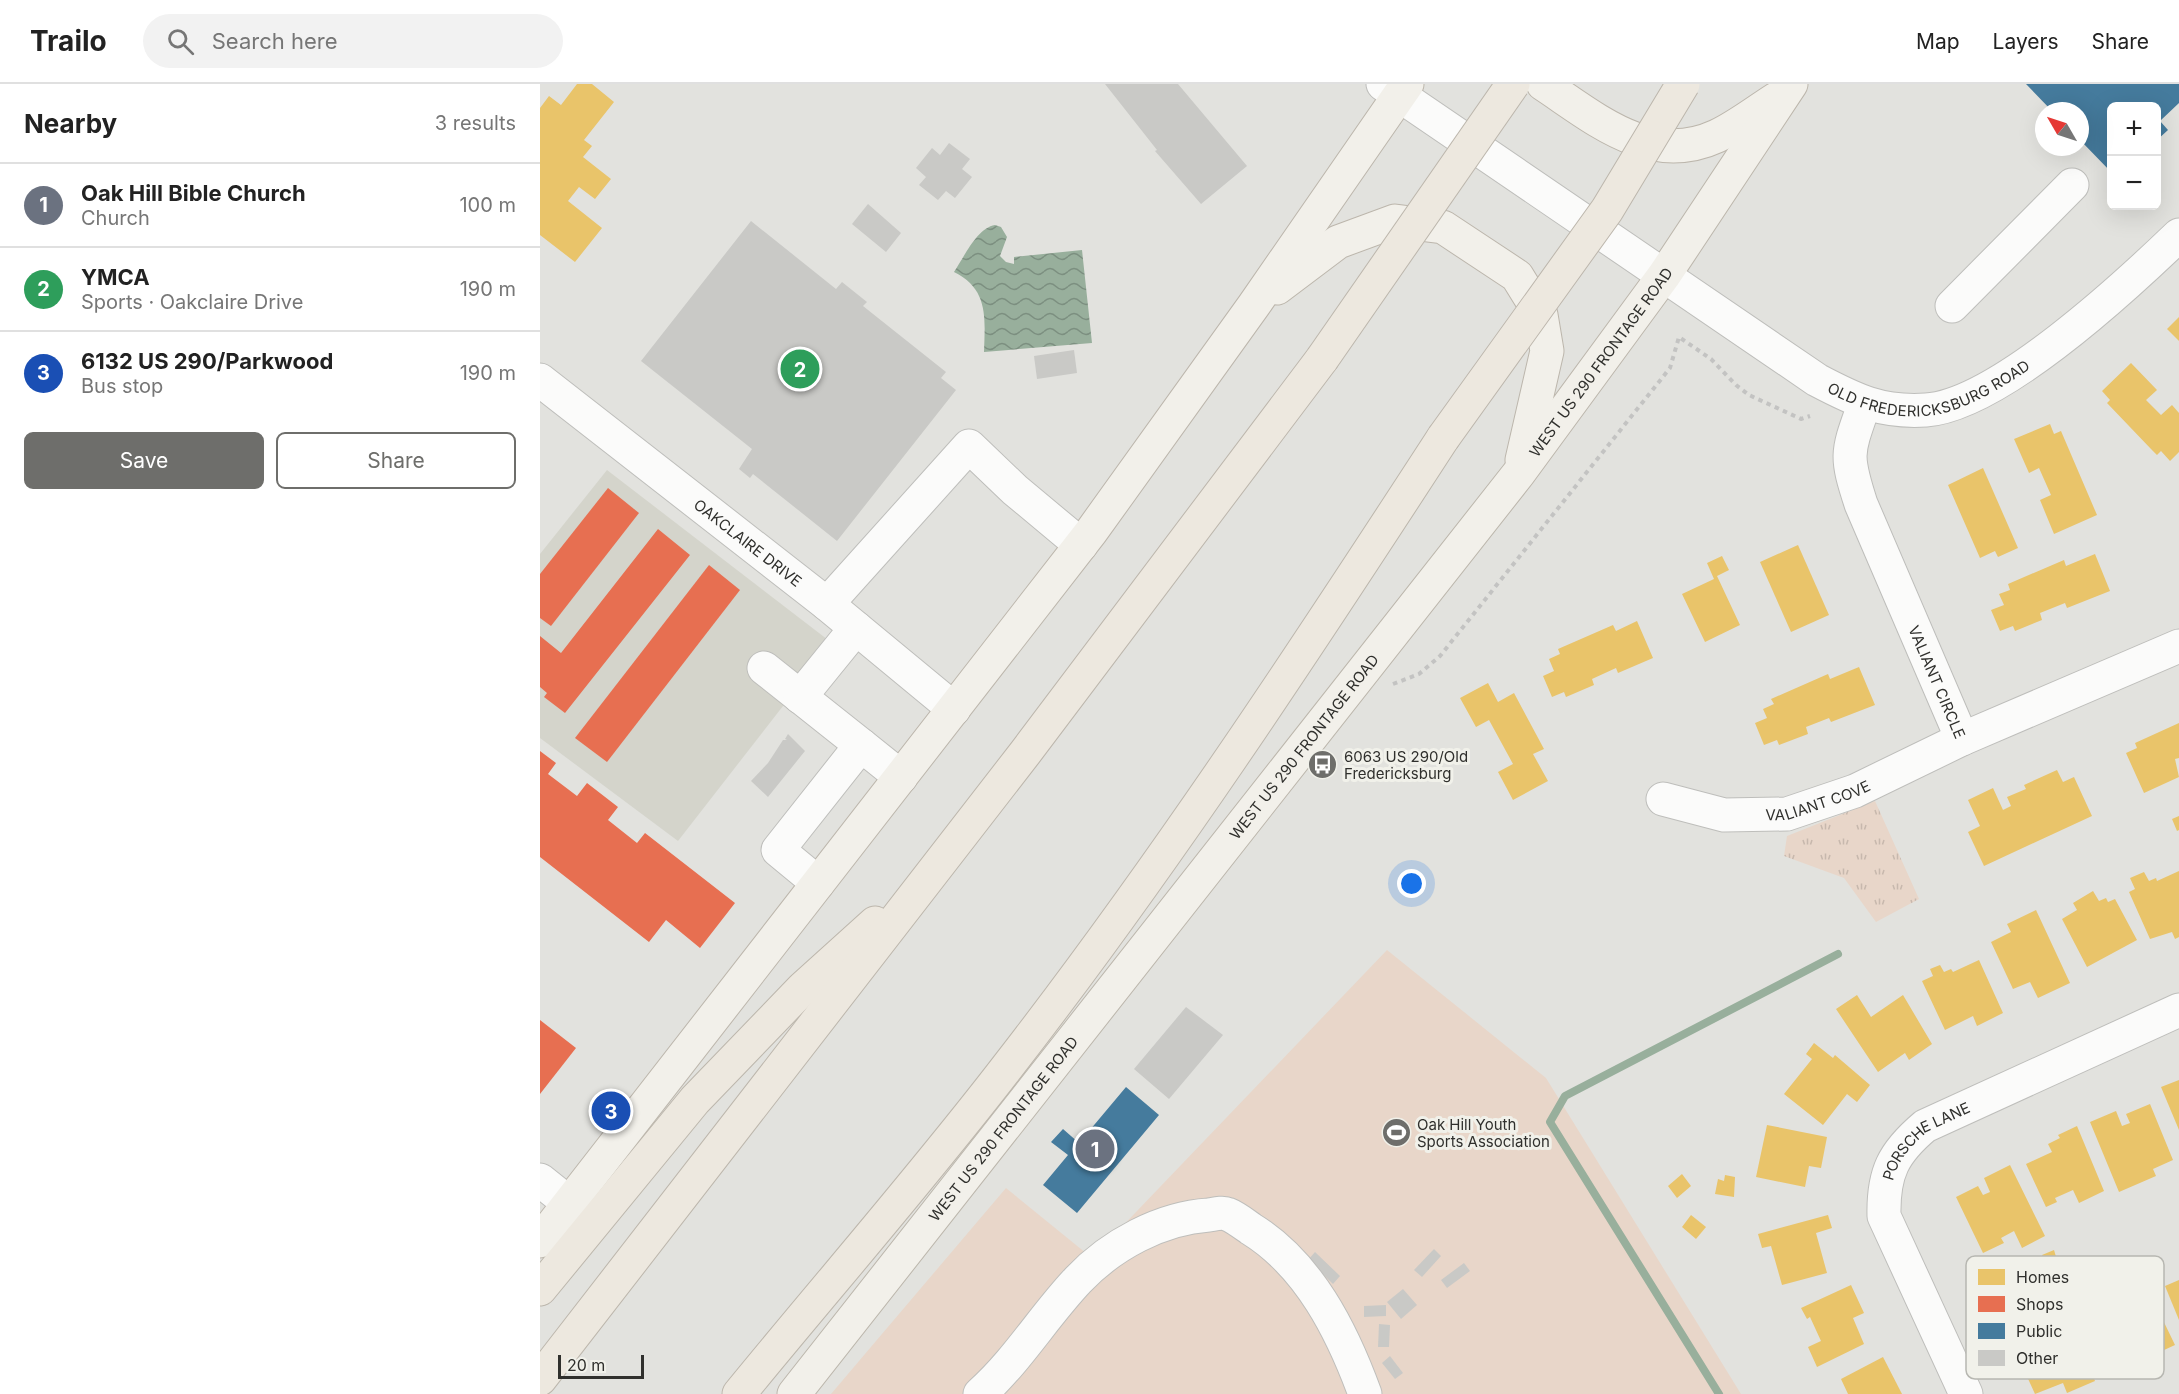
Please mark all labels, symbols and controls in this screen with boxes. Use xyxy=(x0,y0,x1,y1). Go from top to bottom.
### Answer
search box xyxy=(143,14,563,68)
text: Trailo xyxy=(30,24,107,58)
icon: search xyxy=(164,25,197,58)
text: Search here xyxy=(212,28,338,54)
text: Map xyxy=(1916,29,1960,54)
text: Layers xyxy=(1993,29,2059,54)
text: Share xyxy=(2092,29,2149,54)
north arrow xyxy=(2035,102,2089,156)
map controls xyxy=(2107,102,2161,210)
button: + xyxy=(2107,102,2161,156)
text: Nearby xyxy=(24,108,117,139)
text: 3 results xyxy=(435,111,516,135)
button: − xyxy=(2107,156,2161,210)
text: Oak Hill Bible Church xyxy=(81,180,306,206)
text: 1 xyxy=(39,193,48,217)
text: 100 m xyxy=(459,193,516,217)
text: Church xyxy=(81,206,150,230)
text: YMCA xyxy=(81,264,150,290)
street label: WEST US 290 FRONTAGE ROAD xyxy=(1525,264,1676,460)
text: 2 xyxy=(37,277,50,301)
text: 190 m xyxy=(460,277,516,301)
text: Sports · Oakclaire Drive xyxy=(81,290,303,314)
pin: 2 xyxy=(780,346,820,392)
text: 6132 US 290/Parkwood xyxy=(81,348,333,374)
street label: OLD FREDERICKSBURG ROAD xyxy=(1825,355,2033,420)
text: 3 xyxy=(37,361,50,385)
text: 190 m xyxy=(460,361,516,385)
text: Bus stop xyxy=(81,374,163,398)
button: Save xyxy=(24,432,264,489)
button: Share xyxy=(276,432,516,489)
street label: OAKCLAIRE DRIVE xyxy=(690,494,806,590)
street label: VALIANT CIRCLE xyxy=(1905,622,1970,741)
street label: WEST US 290 FRONTAGE ROAD xyxy=(1225,650,1382,843)
place label: 6063 US 290/Old Fredericksburg xyxy=(1344,747,1468,783)
bus stop icon: 6063 US 290/Old Fredericksburg xyxy=(1307,749,1339,781)
street label: VALIANT COVE xyxy=(1765,776,1873,824)
your location xyxy=(1397,869,1426,898)
street label: WEST US 290 FRONTAGE ROAD xyxy=(924,1032,1082,1225)
pin: 3 xyxy=(592,1088,630,1134)
street label: PORSCHE LANE xyxy=(1878,1097,1973,1182)
place label: Oak Hill Youth Sports Association xyxy=(1417,1115,1550,1151)
sports icon: Oak Hill Youth Sports Association xyxy=(1380,1117,1412,1149)
pin: 1 xyxy=(1076,1126,1114,1172)
legend xyxy=(1966,1256,2164,1379)
text: Homes xyxy=(2016,1267,2069,1287)
text: Shops xyxy=(2016,1294,2064,1314)
text: Public xyxy=(2016,1321,2062,1341)
text: Other xyxy=(2016,1348,2058,1368)
scale bar xyxy=(558,1352,644,1380)
text: 20 m xyxy=(567,1355,605,1375)

